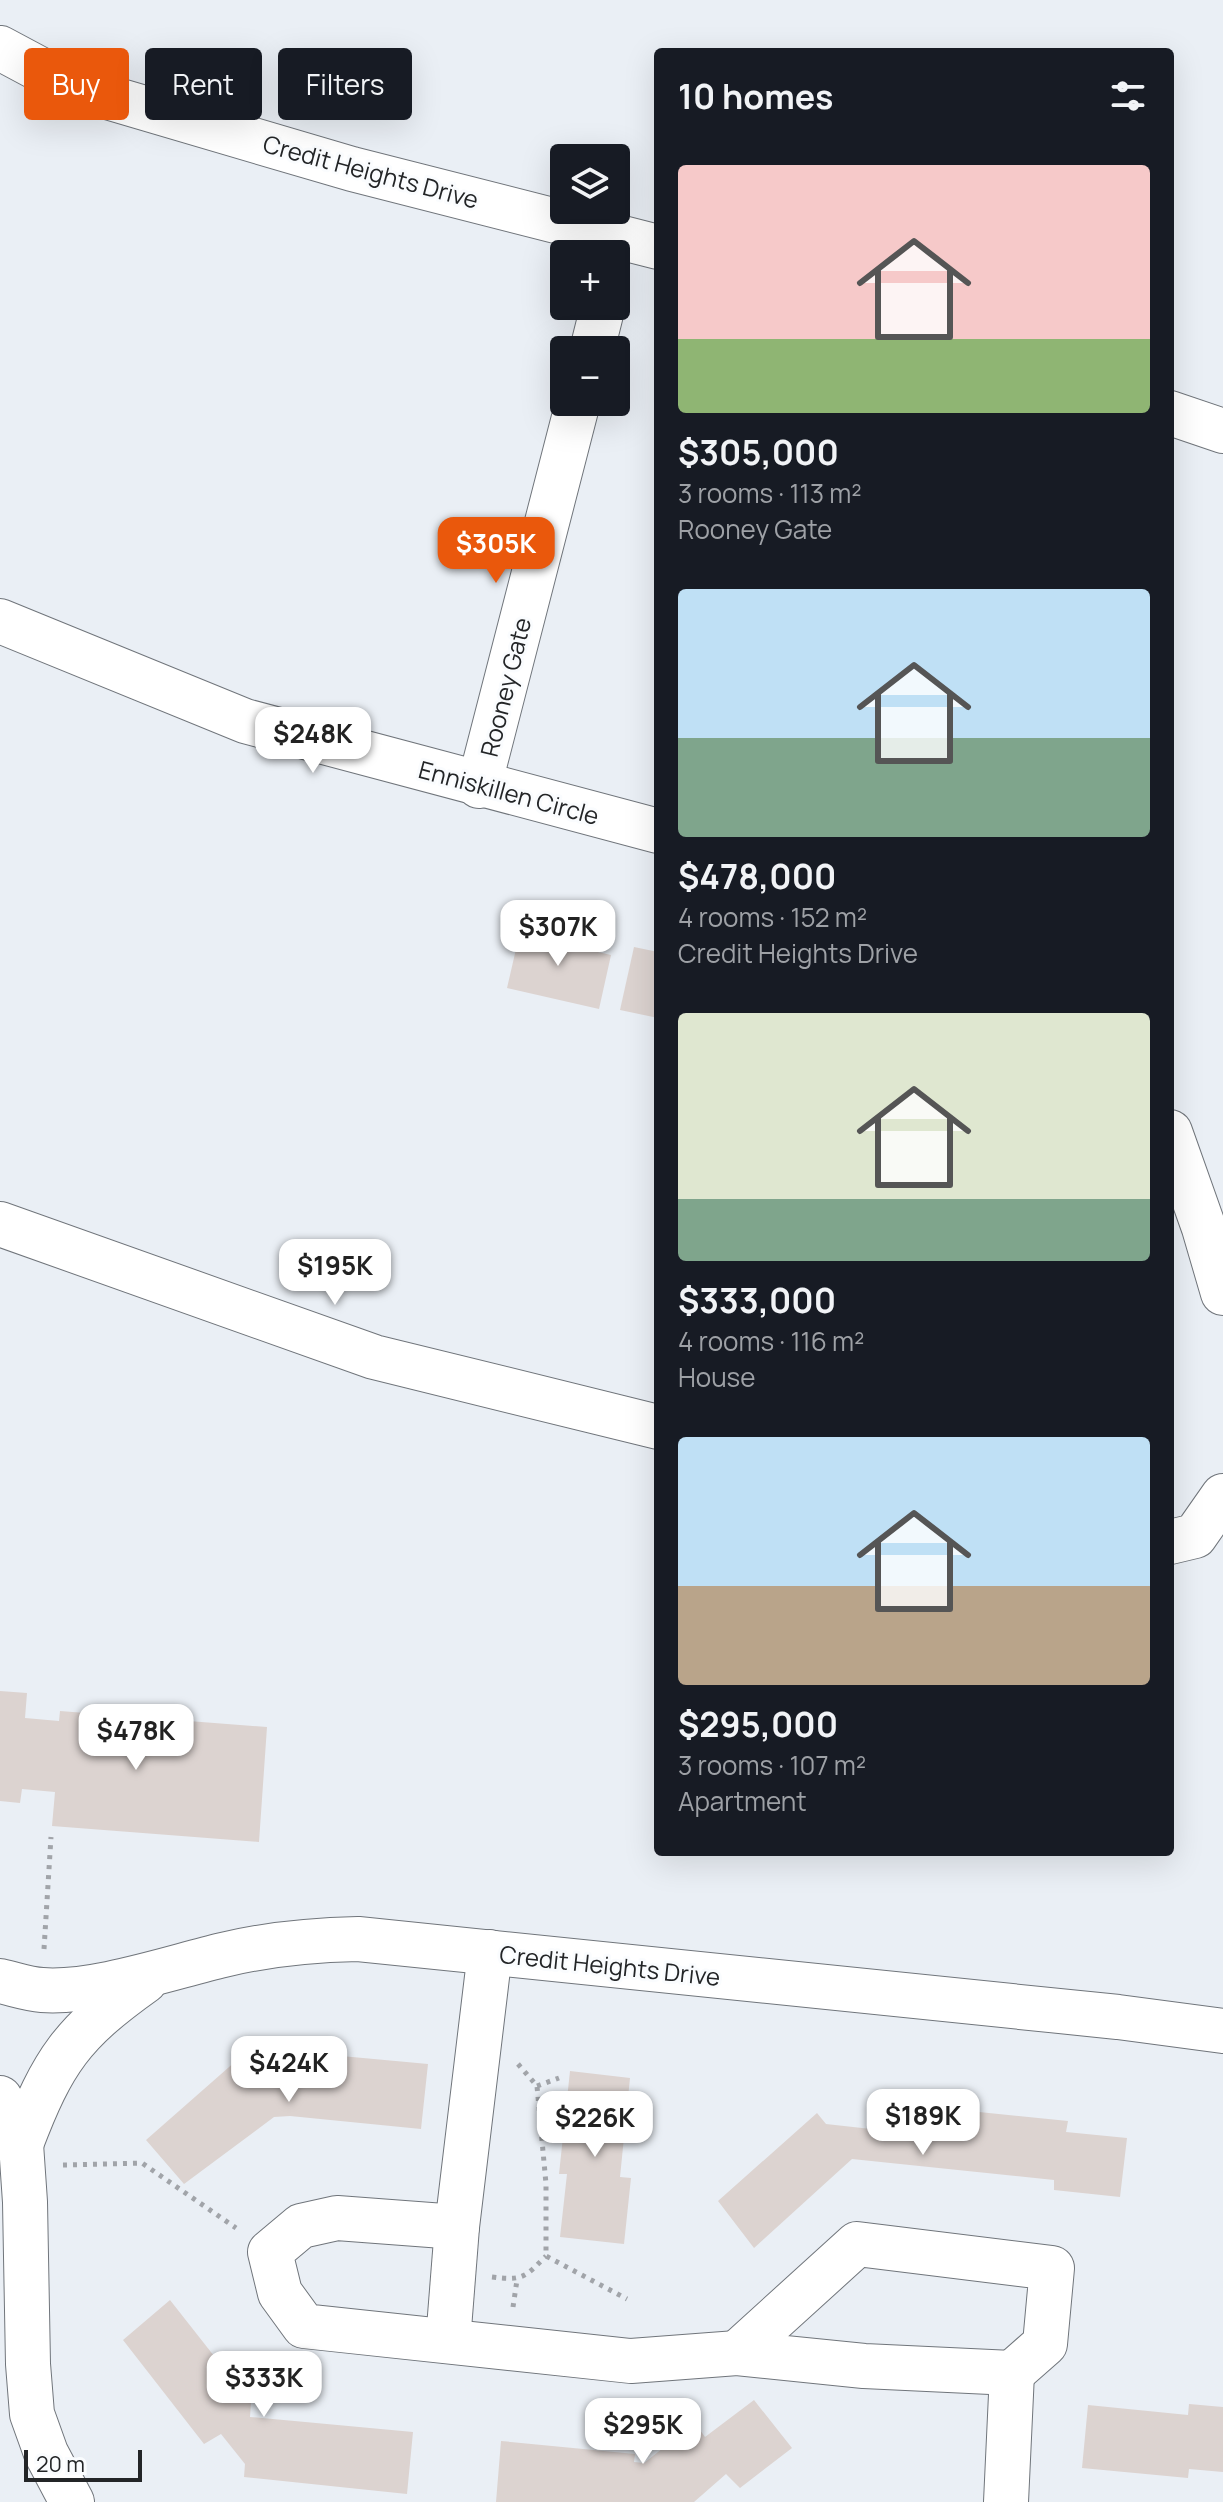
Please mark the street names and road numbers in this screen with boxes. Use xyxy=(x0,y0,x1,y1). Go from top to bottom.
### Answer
street label: Credit Heights Drive xyxy=(260,126,482,216)
street label: Rooney Gate xyxy=(472,614,538,760)
street label: Enniskillen Circle xyxy=(415,752,603,832)
street label: Credit Heights Drive xyxy=(498,1937,722,1993)

